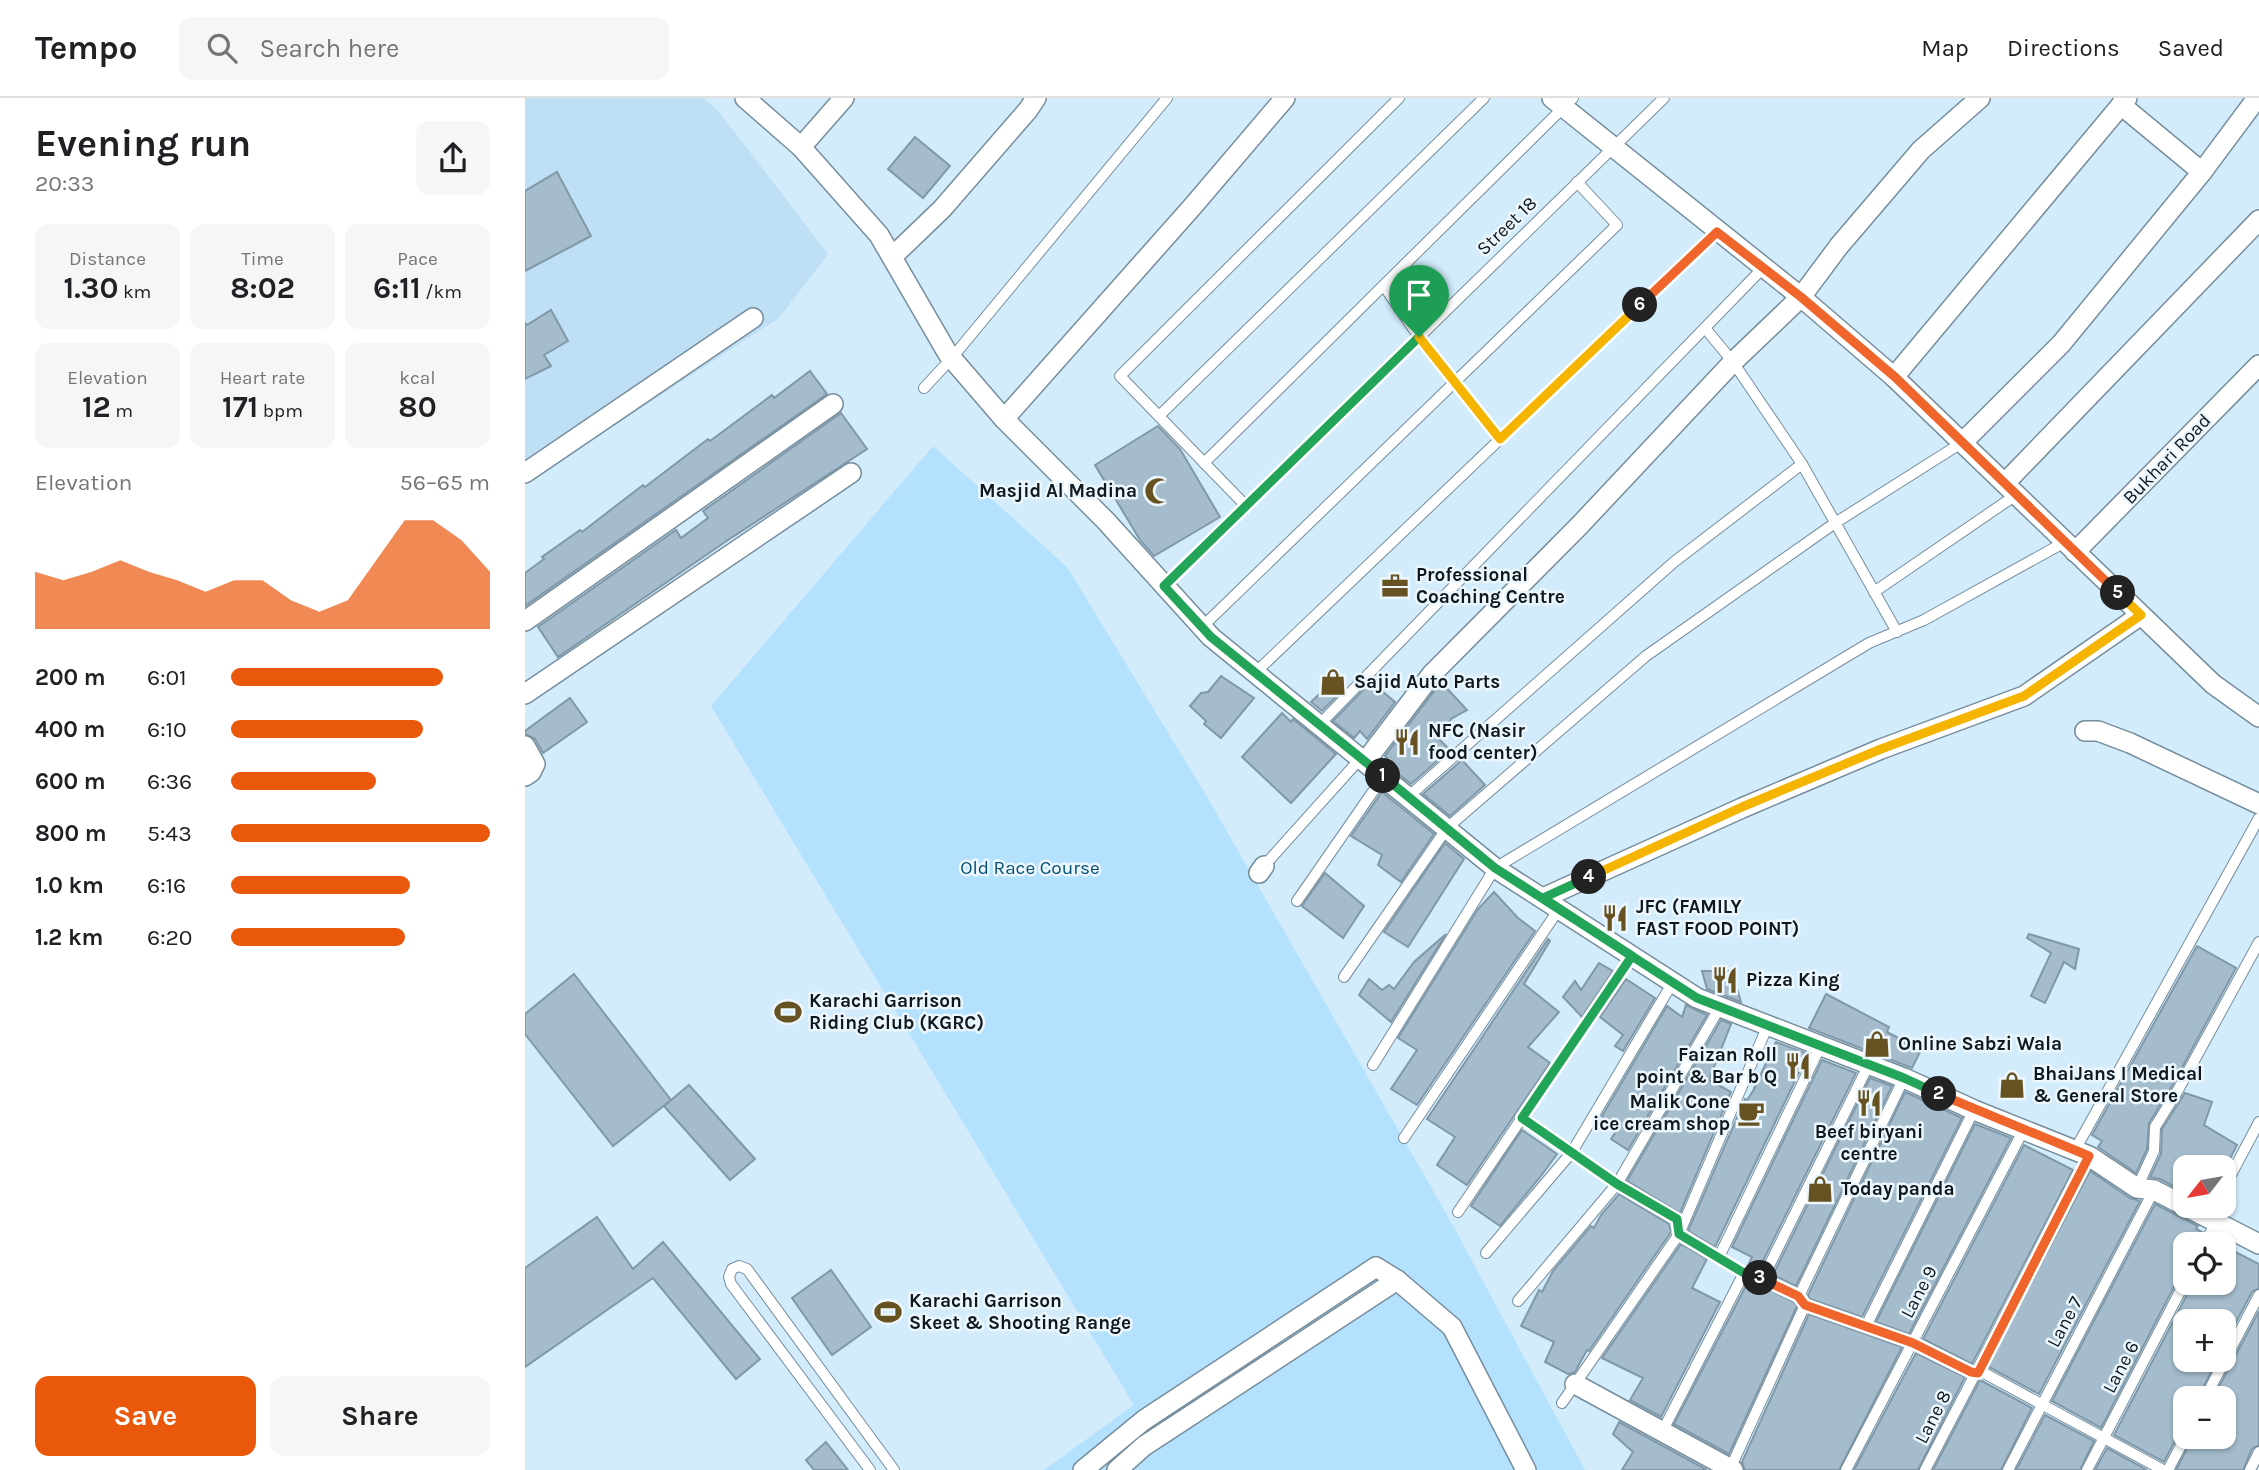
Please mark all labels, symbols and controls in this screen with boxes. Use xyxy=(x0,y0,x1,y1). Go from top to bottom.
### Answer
search box xyxy=(179,17,669,80)
text: Tempo xyxy=(35,29,137,67)
icon: search xyxy=(203,29,241,67)
text: Search here xyxy=(259,33,399,64)
text: Map xyxy=(1921,34,1969,62)
text: Directions xyxy=(2007,34,2120,62)
text: Saved xyxy=(2158,34,2224,62)
text: Evening run xyxy=(35,121,251,166)
button: share xyxy=(416,121,490,195)
text: 20:33 xyxy=(35,170,94,197)
street label: Street 18 xyxy=(1473,192,1541,260)
text: Distance xyxy=(69,248,146,270)
text: Time xyxy=(241,248,284,270)
text: Pace xyxy=(397,248,438,270)
pin xyxy=(1389,265,1449,337)
text: 1.30 xyxy=(64,270,118,306)
text: 8:02 xyxy=(230,270,295,306)
text: 6:11 xyxy=(373,270,421,306)
icon: arrive xyxy=(1400,276,1438,314)
text: km xyxy=(118,281,151,303)
text: /km xyxy=(421,281,462,303)
pin: 6 xyxy=(1623,288,1657,322)
text: 6 xyxy=(1634,293,1645,315)
text: Elevation xyxy=(67,367,148,389)
text: Heart rate xyxy=(220,367,305,389)
text: kcal xyxy=(399,367,436,389)
text: 12 xyxy=(82,389,111,425)
text: 171 xyxy=(222,389,258,425)
text: 80 xyxy=(398,389,437,425)
text: m xyxy=(111,400,133,422)
text: bpm xyxy=(258,400,303,422)
street label: Bukhari Road xyxy=(2119,409,2215,509)
text: Elevation xyxy=(35,469,132,496)
text: 56–65 m xyxy=(400,469,490,496)
mosque icon: Masjid Al Madina xyxy=(1143,476,1173,506)
place label: Masjid Al Madina xyxy=(979,480,1137,502)
place label: Professional Coaching Centre xyxy=(1416,564,1565,608)
office icon: Professional Coaching Centre xyxy=(1380,571,1410,601)
pin: 5 xyxy=(2101,575,2135,610)
text: 5 xyxy=(2112,581,2123,603)
text: 200 m xyxy=(35,664,106,691)
text: 6:01 xyxy=(147,664,187,691)
shop icon: Sajid Auto Parts xyxy=(1318,667,1348,697)
place label: Sajid Auto Parts xyxy=(1354,671,1500,693)
text: 400 m xyxy=(35,716,105,743)
text: 6:10 xyxy=(147,716,187,743)
place label: NFC (Nasir food center) xyxy=(1428,720,1538,764)
restaurant icon: NFC (Nasir food center) xyxy=(1392,727,1422,757)
pin: 1 xyxy=(1365,758,1401,794)
text: 1 xyxy=(1379,764,1386,786)
text: 600 m xyxy=(35,768,106,795)
text: 6:36 xyxy=(147,768,192,795)
text: 800 m xyxy=(35,820,107,847)
text: 5:43 xyxy=(147,820,192,847)
park label: Old Race Course xyxy=(960,857,1100,879)
pin: 4 xyxy=(1571,860,1607,894)
text: 4 xyxy=(1583,865,1594,887)
text: 1.0 km xyxy=(35,872,104,899)
text: 6:16 xyxy=(147,872,186,899)
place label: JFC (FAMILY FAST FOOD POINT) xyxy=(1636,896,1799,940)
restaurant icon: JFC (FAMILY FAST FOOD POINT) xyxy=(1600,903,1630,933)
text: 1.2 km xyxy=(35,924,103,951)
text: 6:20 xyxy=(147,924,192,951)
restaurant icon: Pizza King xyxy=(1710,965,1740,995)
place label: Pizza King xyxy=(1746,969,1840,991)
place label: Karachi Garrison Riding Club (KGRC) xyxy=(809,990,984,1034)
sports icon: Karachi Garrison Riding Club (KGRC) xyxy=(773,997,803,1027)
shop icon: Online Sabzi Wala xyxy=(1862,1029,1892,1059)
place label: Online Sabzi Wala xyxy=(1898,1033,2062,1055)
place label: Faizan Roll point & Bar b Q xyxy=(1636,1044,1777,1088)
restaurant icon: Faizan Roll point & Bar b Q xyxy=(1783,1051,1813,1081)
place label: BhaiJans I Medical & General Store xyxy=(2033,1063,2203,1107)
shop icon: BhaiJans I Medical & General Store xyxy=(1997,1070,2027,1100)
pin: 2 xyxy=(1921,1076,1957,1112)
text: 2 xyxy=(1933,1082,1944,1104)
restaurant icon: Beef biryani centre xyxy=(1854,1088,1884,1118)
place label: Malik Cone ice cream shop xyxy=(1593,1091,1730,1135)
cafe icon: Malik Cone ice cream shop xyxy=(1736,1098,1766,1128)
place label: Beef biryani centre xyxy=(1815,1121,1923,1165)
north arrow xyxy=(2173,1155,2237,1218)
map controls xyxy=(2173,1155,2236,1449)
shop icon: Today panda xyxy=(1805,1174,1835,1204)
place label: Today panda xyxy=(1841,1178,1955,1200)
button: locate xyxy=(2173,1232,2236,1295)
pin: 3 xyxy=(1743,1260,1777,1296)
street label: Lane 9 xyxy=(1896,1262,1942,1322)
text: 3 xyxy=(1754,1266,1765,1288)
place label: Karachi Garrison Skeet & Shooting Range xyxy=(909,1290,1131,1334)
street label: Lane 7 xyxy=(2043,1293,2087,1351)
sports icon: Karachi Garrison Skeet & Shooting Range xyxy=(873,1297,903,1327)
button: + xyxy=(2173,1309,2236,1372)
street label: Lane 6 xyxy=(2098,1337,2144,1397)
button: Save xyxy=(35,1376,256,1456)
button: Share xyxy=(270,1376,490,1456)
button: − xyxy=(2173,1386,2236,1449)
street label: Lane 8 xyxy=(1910,1387,1956,1447)

